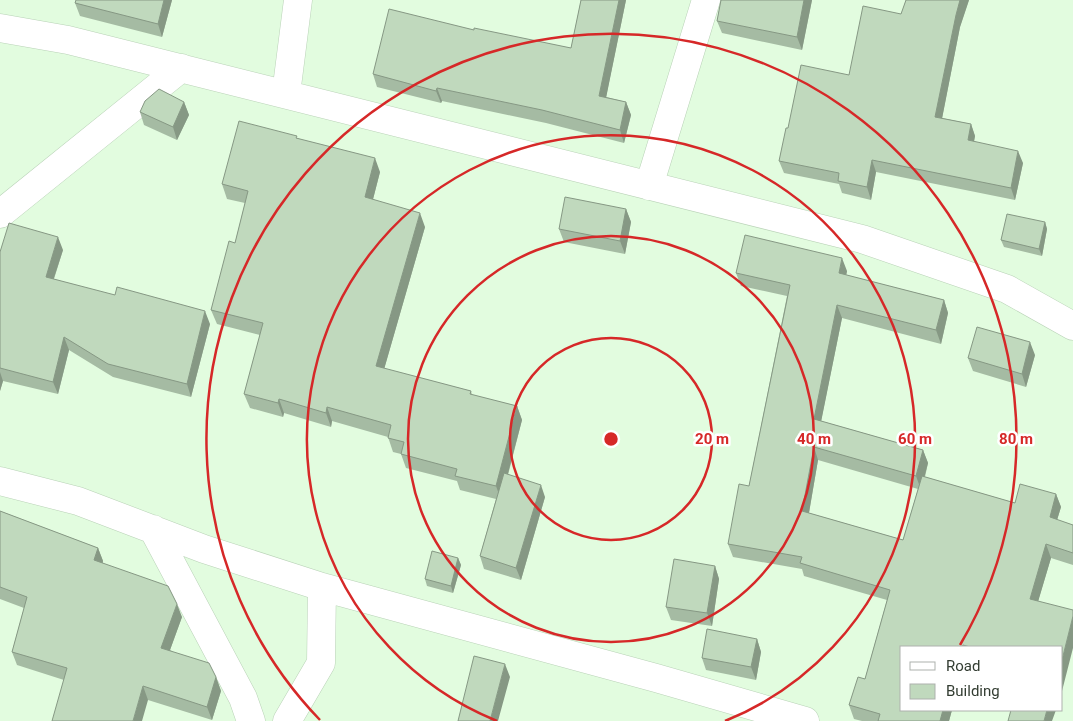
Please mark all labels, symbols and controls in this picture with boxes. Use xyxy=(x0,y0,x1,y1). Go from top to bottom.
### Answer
centre of rings xyxy=(602,430,620,448)
text: 20 m xyxy=(695,430,729,448)
text: 40 m xyxy=(797,430,831,448)
text: 60 m xyxy=(898,430,932,448)
text: 80 m xyxy=(999,430,1033,448)
legend xyxy=(900,646,1063,711)
text: Road xyxy=(946,657,980,675)
text: Building xyxy=(946,682,1000,700)

